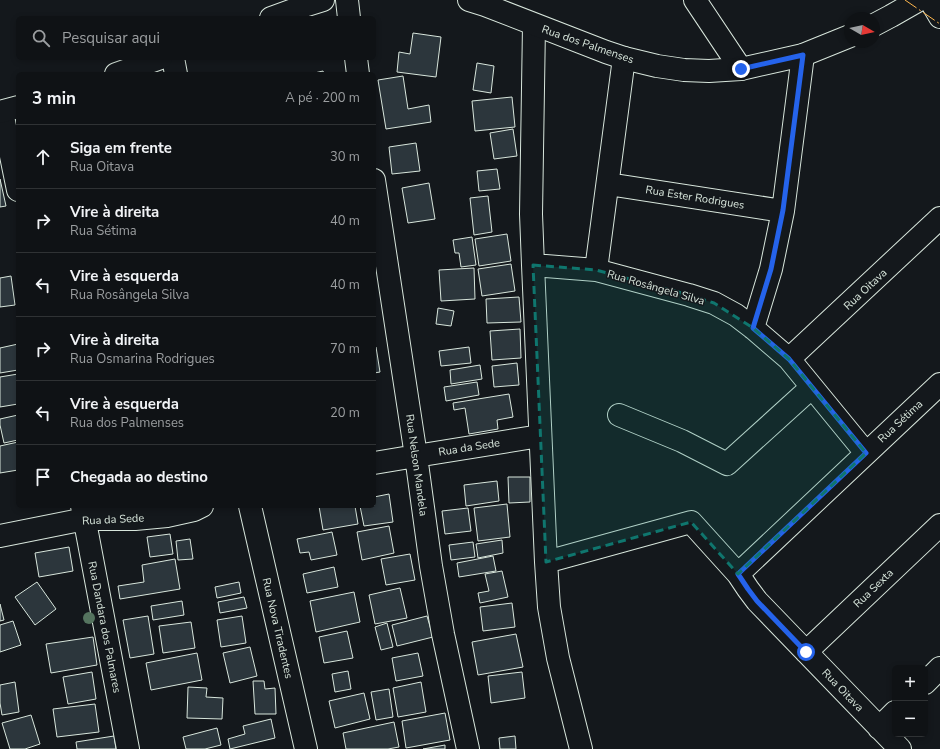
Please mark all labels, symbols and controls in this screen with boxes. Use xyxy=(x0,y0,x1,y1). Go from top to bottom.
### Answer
north arrow xyxy=(844,12,880,48)
search box xyxy=(16,16,376,60)
street label: Rua dos Palmenses xyxy=(540,22,636,67)
icon: search xyxy=(30,27,52,49)
text: Pesquisar aqui xyxy=(62,28,160,48)
route end xyxy=(732,60,750,78)
text: 3 min xyxy=(32,87,76,110)
text: A pé · 200 m xyxy=(285,89,360,107)
text: Siga em frente xyxy=(70,138,172,158)
icon: ahead xyxy=(32,146,54,168)
text: 30 m xyxy=(330,148,360,166)
text: Rua Oitava xyxy=(70,158,134,176)
street label: Rua Ester Rodrigues xyxy=(644,182,746,213)
text: Vire à direita xyxy=(70,202,159,222)
icon: right xyxy=(32,210,54,232)
text: 40 m xyxy=(330,212,360,230)
text: Rua Sétima xyxy=(70,222,137,240)
street label: Rua Oitava xyxy=(840,265,890,313)
text: Vire à esquerda xyxy=(70,266,179,286)
street label: Rua Rosângela Silva xyxy=(605,266,707,309)
icon: left xyxy=(32,274,54,296)
text: 40 m xyxy=(330,276,360,294)
text: Rua Rosângela Silva xyxy=(70,286,189,304)
text: Vire à direita xyxy=(70,330,159,350)
icon: right xyxy=(32,338,54,360)
text: 70 m xyxy=(330,340,360,358)
text: Rua Osmarina Rodrigues xyxy=(70,350,215,368)
text: Vire à esquerda xyxy=(70,394,179,414)
street label: Rua Sétima xyxy=(875,397,926,446)
icon: left xyxy=(32,402,54,424)
text: 20 m xyxy=(330,404,360,422)
street label: Rua Nelson Mandela xyxy=(402,413,431,517)
text: Rua dos Palmenses xyxy=(70,414,184,432)
street label: Rua da Sede xyxy=(437,435,501,460)
icon: arrive xyxy=(32,466,54,488)
text: Chegada ao destino xyxy=(70,467,208,487)
street label: Rua da Sede xyxy=(82,510,145,529)
street label: Rua Dandara dos Palmares xyxy=(84,560,125,694)
street label: Rua Sexta xyxy=(850,565,897,611)
street label: Rua Nova Tiradentes xyxy=(259,576,296,680)
route start xyxy=(797,643,815,661)
map controls xyxy=(892,665,928,737)
button: + xyxy=(892,665,928,701)
street label: Rua Oitava xyxy=(818,666,867,715)
button: − xyxy=(892,701,928,737)

